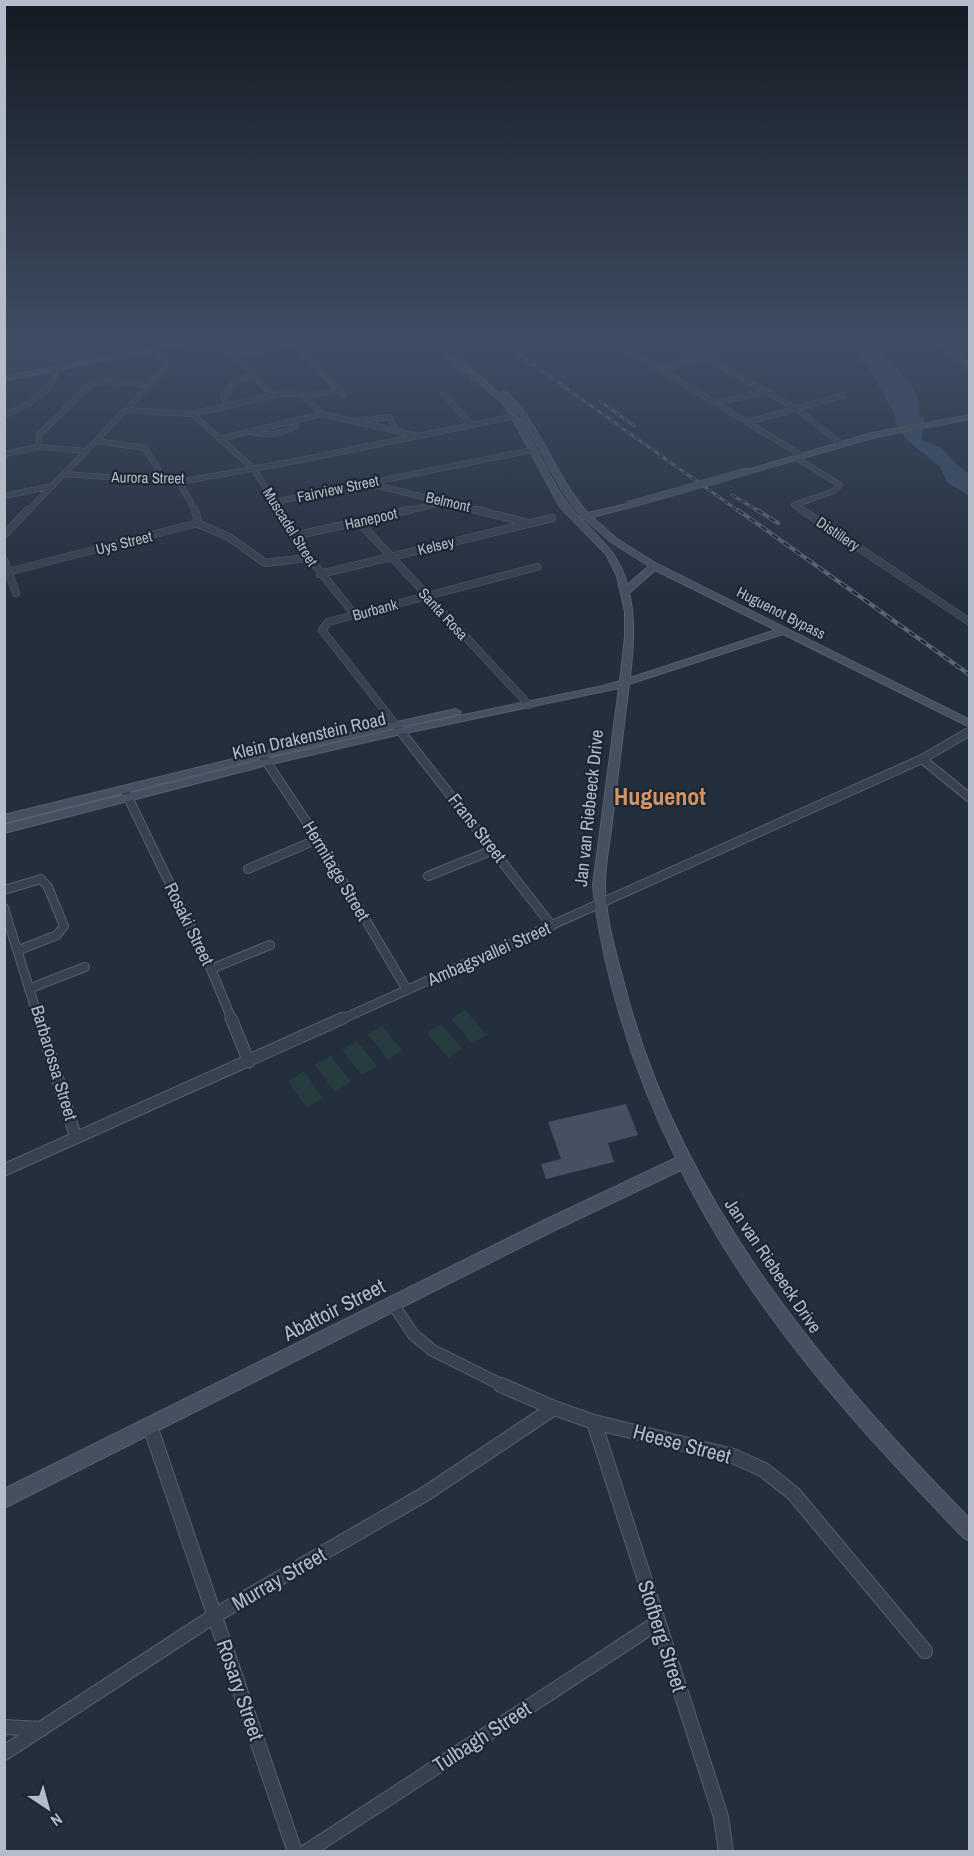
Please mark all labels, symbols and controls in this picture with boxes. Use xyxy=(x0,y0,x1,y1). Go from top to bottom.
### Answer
street label: Aurora Street xyxy=(110,466,185,489)
street label: Fairview Street xyxy=(295,470,381,507)
street label: Muscadel Street xyxy=(258,483,323,570)
street label: Belmont xyxy=(424,486,473,517)
street label: Hanepoot xyxy=(343,502,400,535)
street label: Distillery xyxy=(813,512,865,556)
street label: Uys Street xyxy=(93,525,155,560)
street label: Kelsey xyxy=(415,531,457,560)
street label: Huguenot Bypass xyxy=(733,581,829,644)
street label: Santa Rosa xyxy=(414,583,473,644)
street label: Burbank xyxy=(350,593,401,626)
street label: Klein Drakenstein Road xyxy=(230,706,388,765)
street label: Jan van Riebeeck Drive xyxy=(568,728,609,888)
district label: Huguenot xyxy=(614,780,706,812)
street label: Frans Street xyxy=(443,788,512,867)
street label: Hermitage Street xyxy=(297,816,376,925)
street label: Rosaki Street xyxy=(159,878,220,969)
street label: Ambagsvallei Street xyxy=(422,915,554,992)
street label: Barbarossa Street xyxy=(25,1002,84,1123)
street label: Jan van Riebeeck Drive xyxy=(719,1193,828,1338)
street label: Abattoir Street xyxy=(277,1271,390,1348)
street label: Heese Street xyxy=(630,1417,735,1471)
street label: Murray Street xyxy=(226,1540,331,1617)
street label: Stofberg Street xyxy=(631,1576,694,1696)
street label: Rosary Street xyxy=(210,1635,271,1745)
street label: Tulbagh Street xyxy=(427,1694,537,1779)
north arrow xyxy=(18,1778,78,1838)
text: N xyxy=(47,1808,67,1832)

